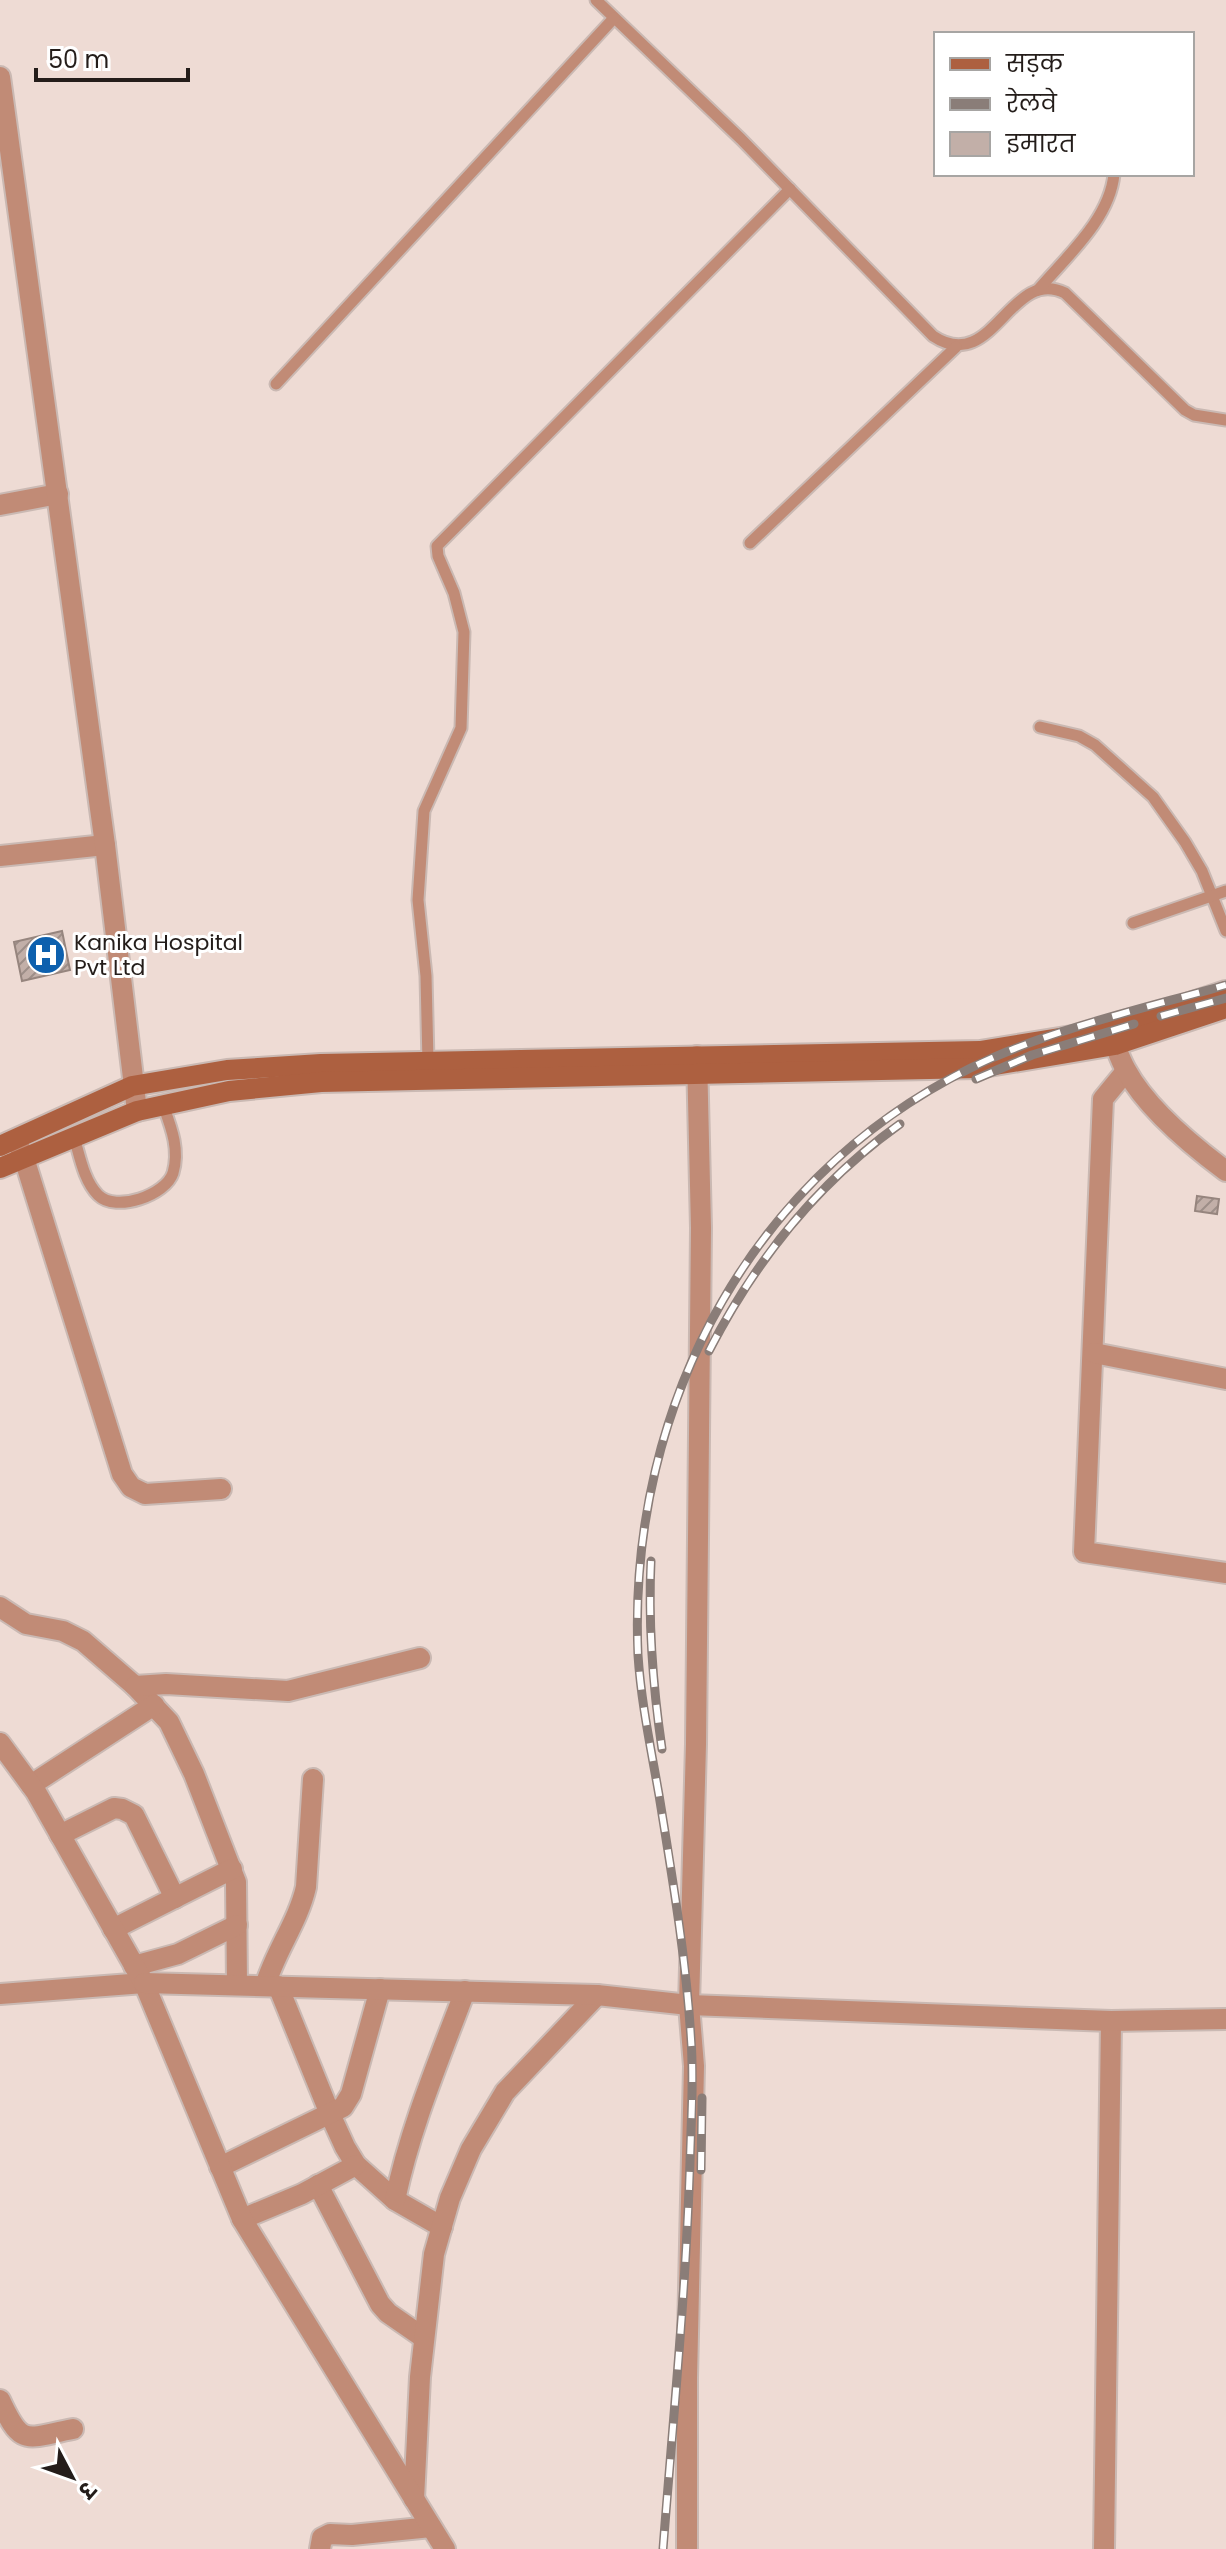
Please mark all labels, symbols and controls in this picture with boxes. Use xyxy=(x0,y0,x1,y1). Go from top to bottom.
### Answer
scale bar xyxy=(36,32,188,82)
legend xyxy=(934,32,1194,176)
text: 50 m xyxy=(48,43,109,76)
text: सड़क xyxy=(1005,47,1064,80)
text: रेलवे xyxy=(1005,87,1058,120)
text: इमारत xyxy=(1005,127,1077,160)
place label: Kanika Hospital Pvt Ltd xyxy=(74,927,243,983)
hospital icon: Kanika Hospital Pvt Ltd xyxy=(25,934,67,976)
north arrow xyxy=(32,2437,112,2517)
text: उ xyxy=(71,2474,103,2505)

